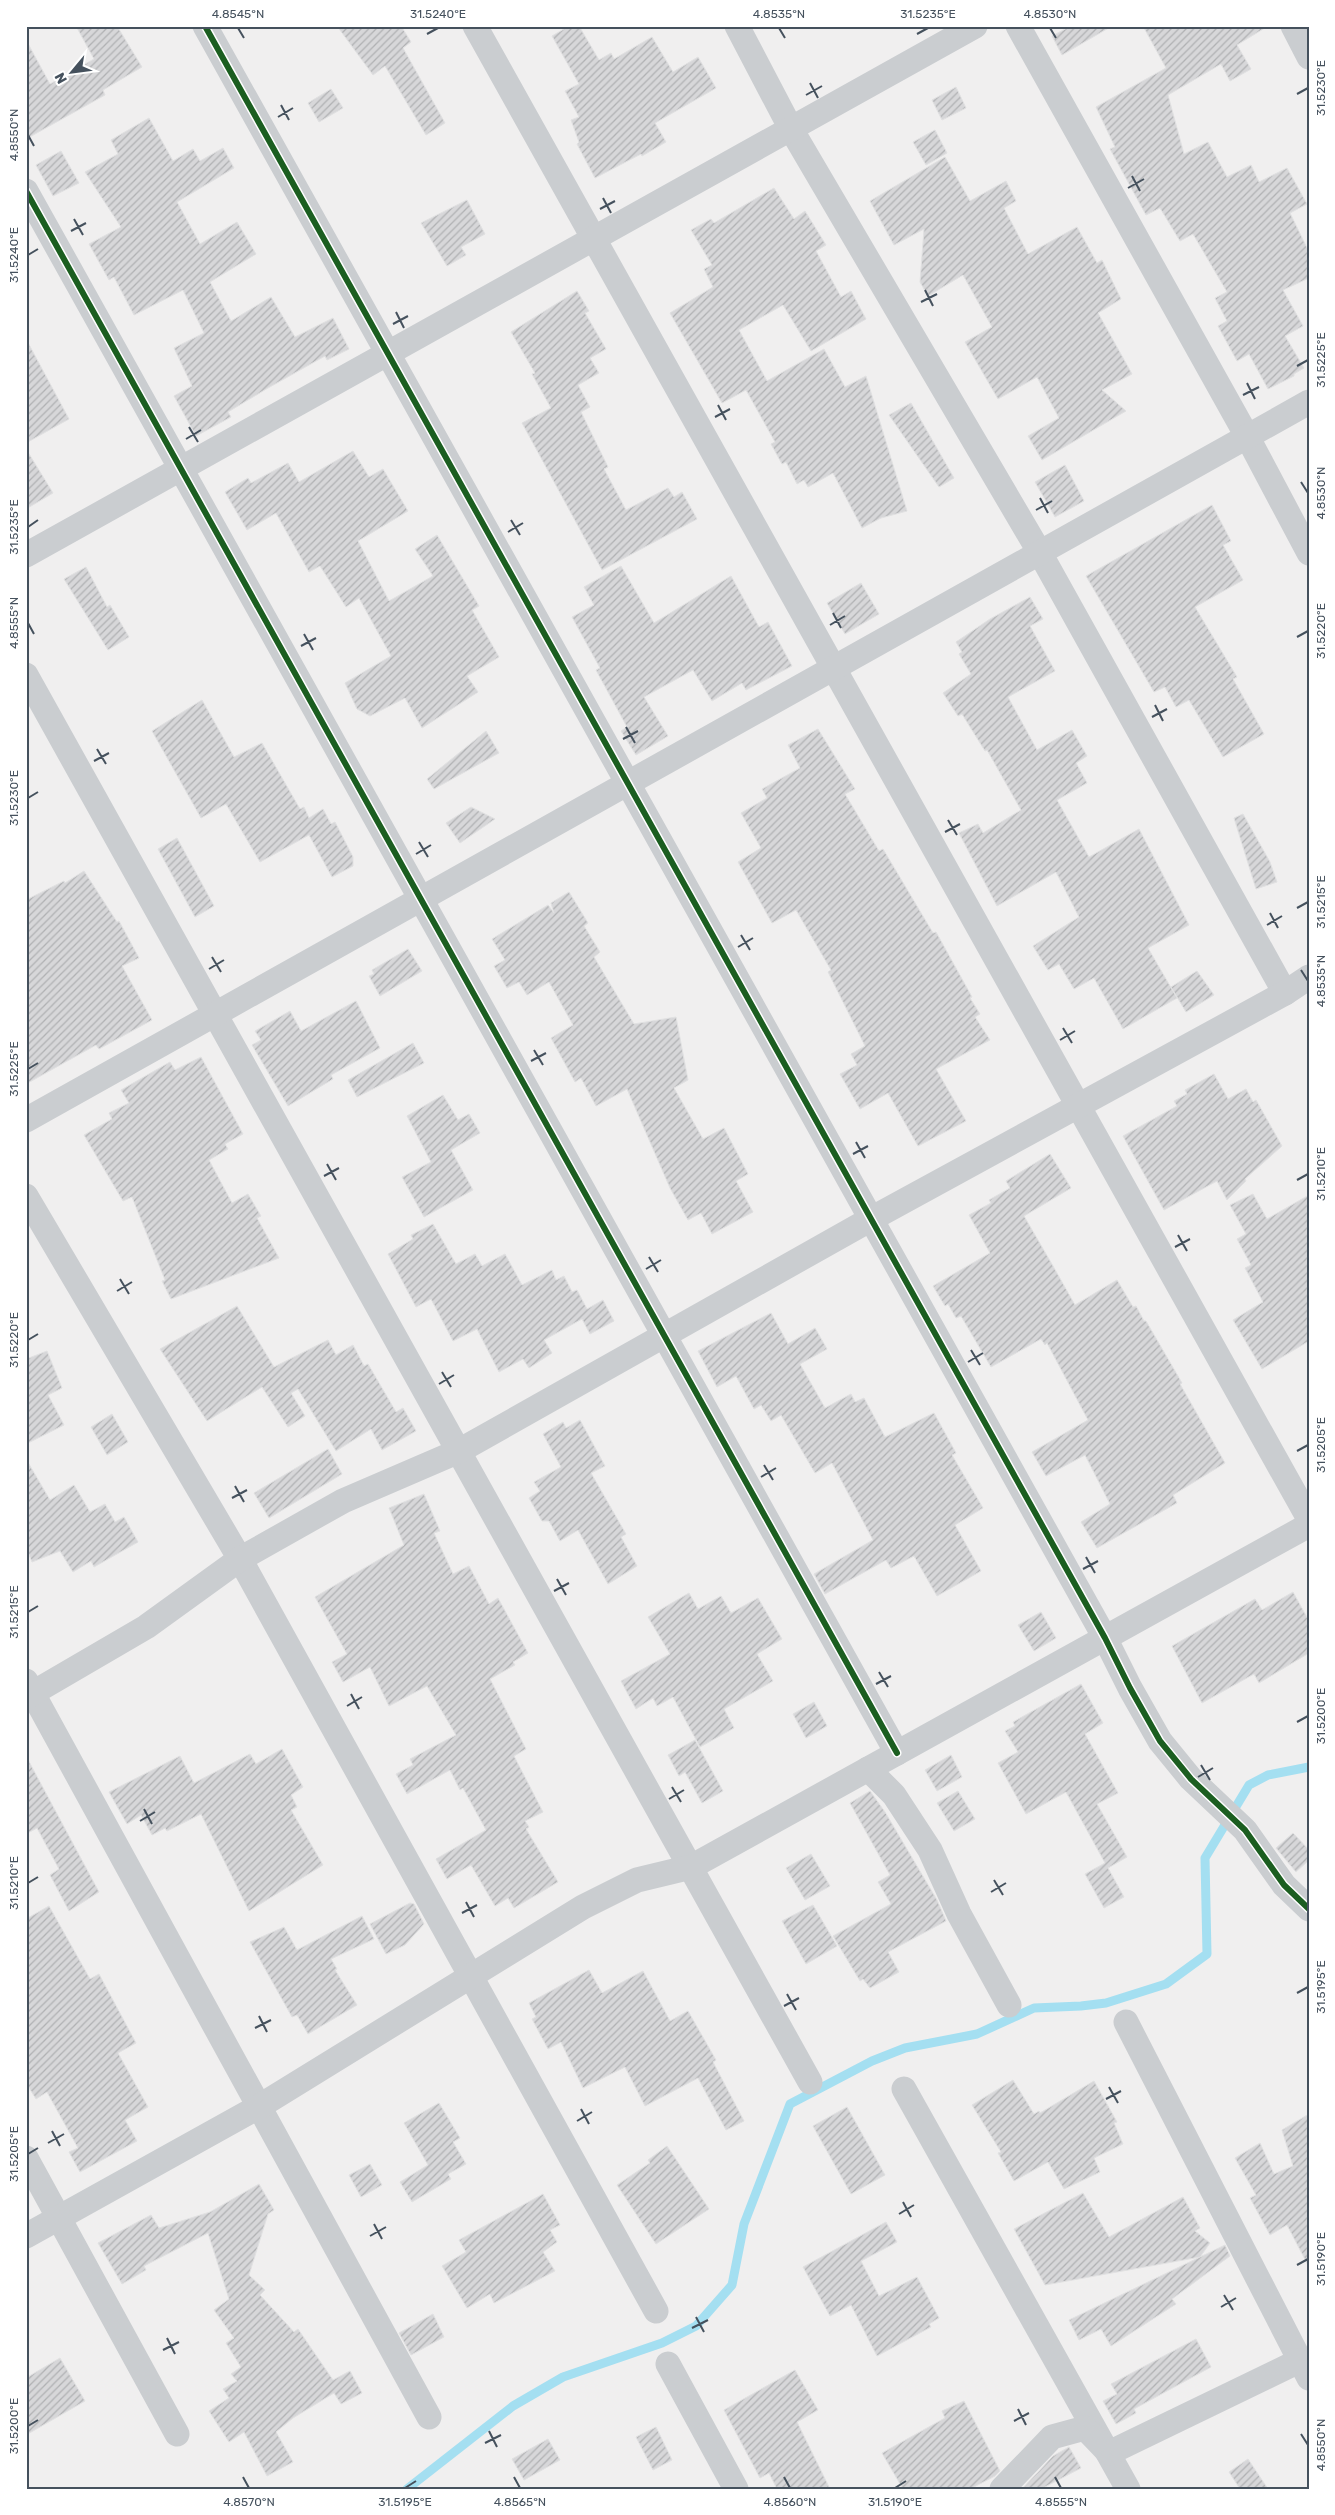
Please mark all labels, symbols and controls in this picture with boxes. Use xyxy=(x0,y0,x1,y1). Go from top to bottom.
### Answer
text: 4.8545°N xyxy=(212,7,264,21)
text: 31.5240°E xyxy=(410,7,466,21)
text: 4.8535°N xyxy=(753,7,805,21)
text: 31.5235°E xyxy=(900,7,956,21)
text: 4.8530°N xyxy=(1024,7,1076,21)
north arrow xyxy=(48,48,98,98)
text: 31.5230°E xyxy=(1314,60,1328,116)
text: N xyxy=(51,70,71,87)
text: 4.8550°N xyxy=(7,109,21,161)
text: 31.5240°E xyxy=(7,227,21,283)
text: 31.5225°E xyxy=(1314,332,1328,388)
text: 4.8530°N xyxy=(1314,467,1328,519)
text: 31.5235°E xyxy=(7,499,21,555)
text: 4.8555°N xyxy=(7,597,21,649)
text: 31.5220°E xyxy=(1314,603,1328,659)
text: 31.5230°E xyxy=(7,770,21,826)
text: 31.5215°E xyxy=(1314,875,1328,929)
text: 4.8535°N xyxy=(1314,955,1328,1007)
text: 31.5225°E xyxy=(7,1041,21,1097)
text: 31.5210°E xyxy=(1314,1147,1328,1201)
text: 31.5220°E xyxy=(7,1312,21,1368)
text: 31.5205°E xyxy=(1314,1417,1328,1473)
text: 31.5215°E xyxy=(7,1585,21,1639)
text: 31.5200°E xyxy=(1314,1688,1328,1744)
text: 31.5210°E xyxy=(7,1856,21,1910)
text: 31.5195°E xyxy=(1314,1960,1328,2014)
text: 31.5205°E xyxy=(7,2126,21,2182)
text: 31.5190°E xyxy=(1314,2232,1328,2286)
text: 31.5200°E xyxy=(7,2398,21,2454)
text: 4.8550°N xyxy=(1314,2419,1328,2471)
text: 4.8570°N xyxy=(223,2495,275,2509)
text: 31.5195°E xyxy=(378,2495,432,2509)
text: 4.8565°N xyxy=(494,2495,546,2509)
text: 4.8560°N xyxy=(764,2495,816,2509)
text: 31.5190°E xyxy=(868,2495,922,2509)
text: 4.8555°N xyxy=(1035,2495,1087,2509)

